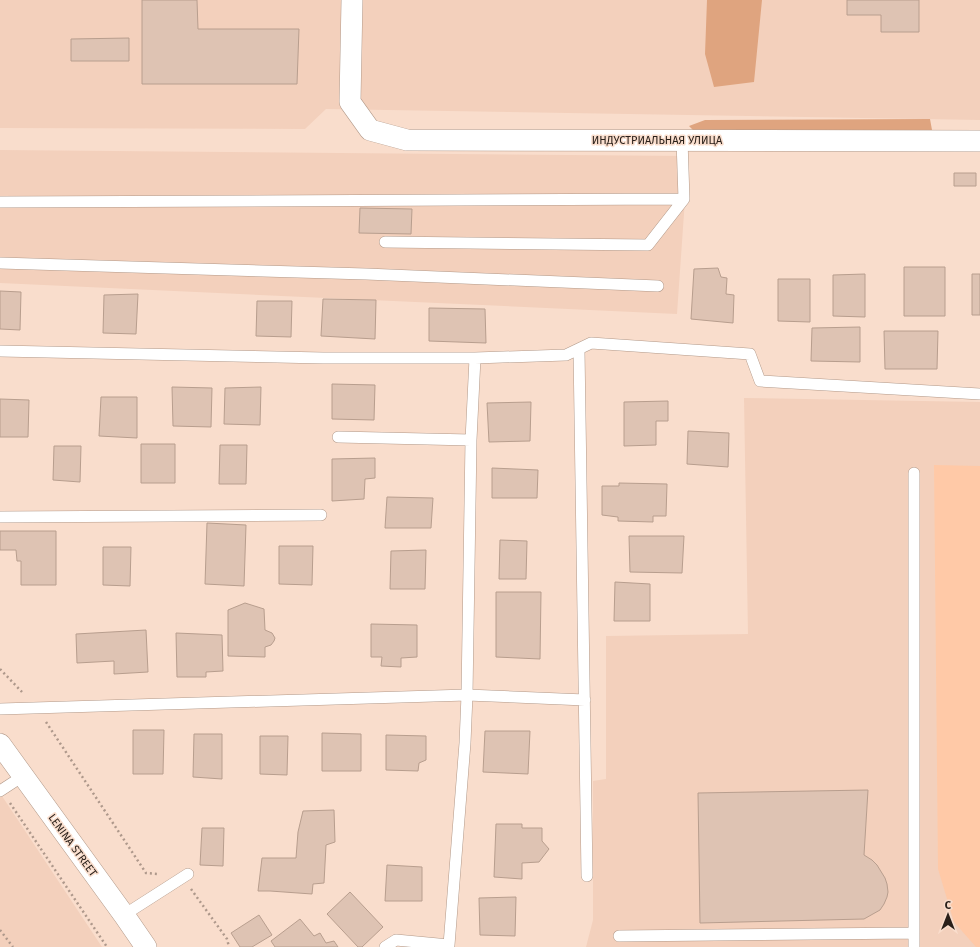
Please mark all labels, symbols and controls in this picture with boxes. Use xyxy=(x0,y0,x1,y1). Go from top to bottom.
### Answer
street label: ИНДУСТРИАЛЬНАЯ УЛИЦА xyxy=(592,134,723,147)
street label: LENINA STREET xyxy=(45,811,100,879)
north arrow xyxy=(928,895,968,935)
text: С xyxy=(945,899,952,912)

